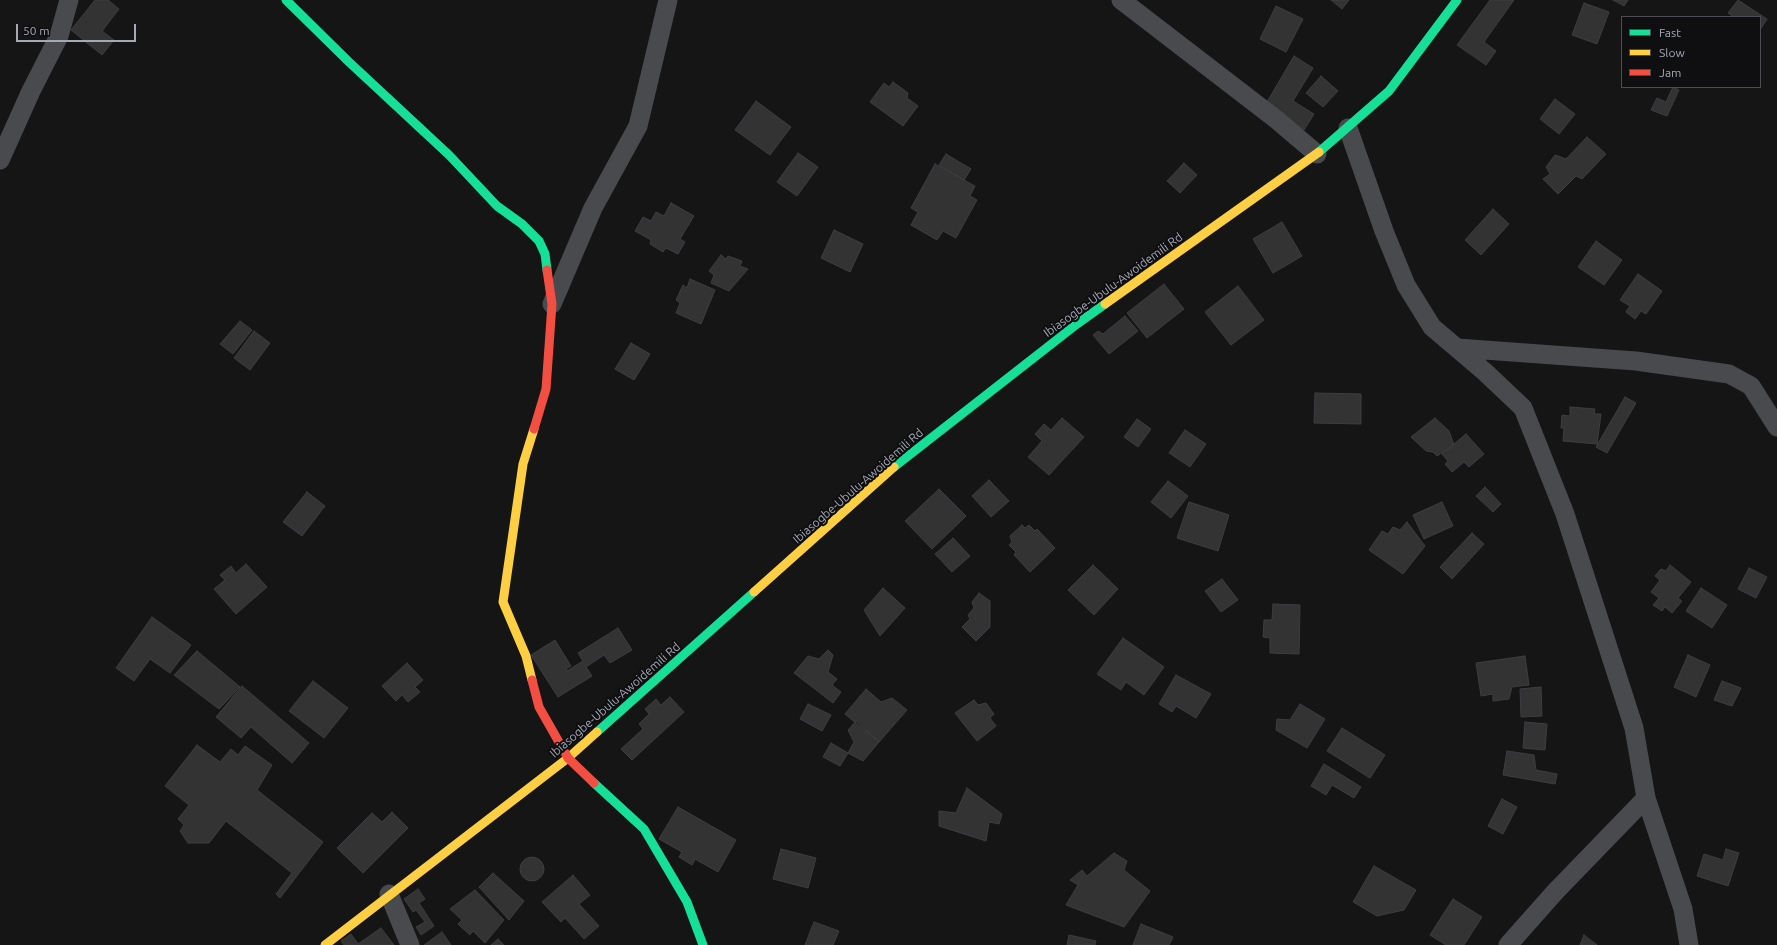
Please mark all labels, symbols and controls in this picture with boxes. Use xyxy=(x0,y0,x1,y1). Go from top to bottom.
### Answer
scale bar xyxy=(18,16,138,42)
legend xyxy=(1621,16,1761,88)
text: 50 m xyxy=(23,24,50,37)
text: Fast xyxy=(1659,26,1681,39)
text: Slow xyxy=(1659,46,1685,59)
text: Jam xyxy=(1659,66,1681,79)
street label: Ibiasogbe-Ubulu-Awoidemili Rd xyxy=(1041,230,1185,340)
street label: Ibiasogbe-Ubulu-Awoidemili Rd xyxy=(790,425,926,547)
street label: Ibiasogbe-Ubulu-Awoidemili Rd xyxy=(547,639,683,761)

